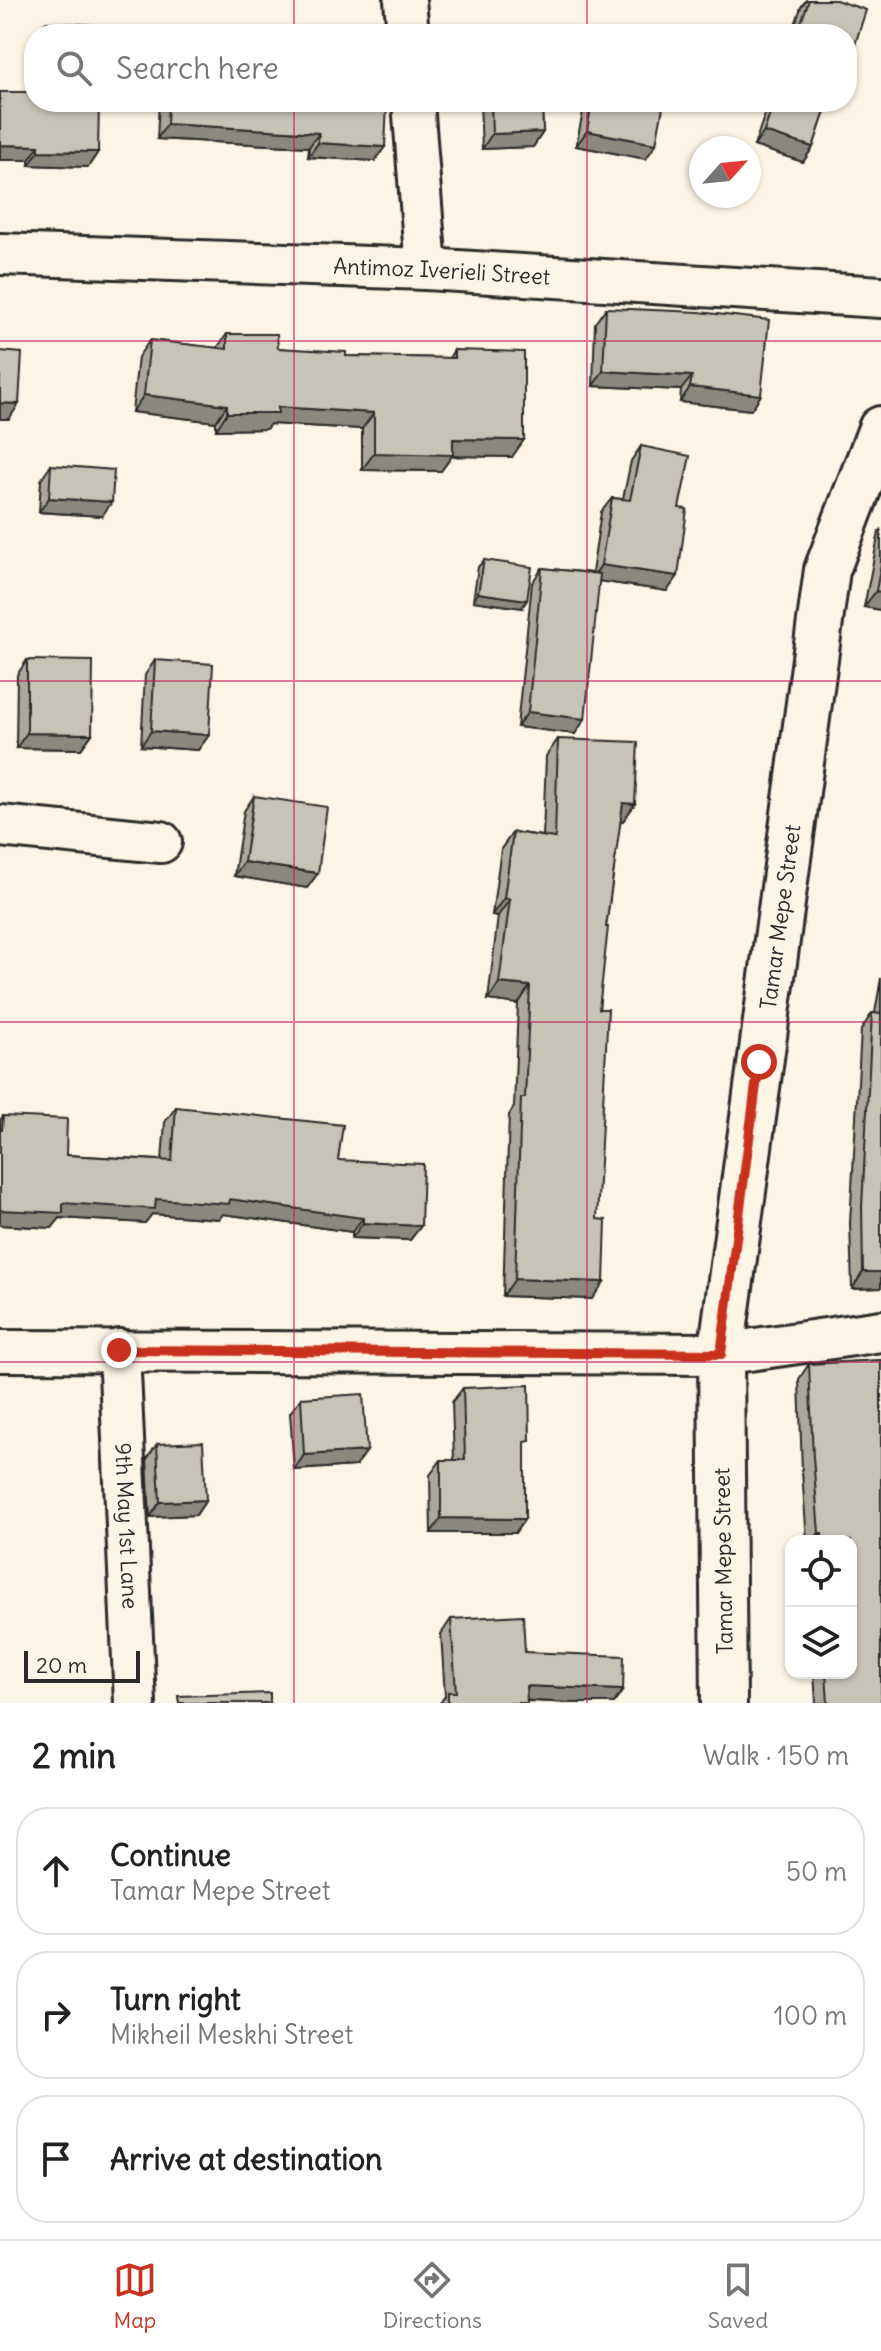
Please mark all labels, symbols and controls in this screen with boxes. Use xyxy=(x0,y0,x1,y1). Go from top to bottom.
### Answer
search box xyxy=(24,24,857,112)
icon: search xyxy=(52,46,96,90)
text: Search here xyxy=(116,49,279,87)
north arrow xyxy=(689,136,761,208)
street label: Antimoz Iverieli Street xyxy=(333,252,551,291)
street label: Tamar Mepe Street xyxy=(754,823,806,1011)
route start xyxy=(741,1044,777,1080)
route end xyxy=(101,1332,137,1368)
street label: 9th May 1st Lane xyxy=(109,1442,145,1610)
street label: Tamar Mepe Street xyxy=(707,1467,739,1655)
map controls xyxy=(785,1535,857,1679)
button: locate xyxy=(785,1535,857,1607)
button: layers xyxy=(785,1607,857,1679)
scale bar xyxy=(24,1647,140,1683)
text: 20 m xyxy=(36,1651,87,1679)
text: 2 min xyxy=(32,1734,116,1777)
text: Walk · 150 m xyxy=(703,1739,849,1772)
text: Continue xyxy=(110,1836,231,1874)
icon: ahead xyxy=(34,1849,78,1893)
text: 50 m xyxy=(786,1855,847,1888)
text: Tamar Mepe Street xyxy=(110,1874,331,1907)
text: Turn right xyxy=(110,1980,241,2018)
icon: right xyxy=(34,1993,78,2037)
text: 100 m xyxy=(773,1999,847,2032)
text: Mikheil Meskhi Street xyxy=(110,2018,353,2051)
icon: arrive xyxy=(34,2137,78,2181)
text: Arrive at destination xyxy=(110,2140,382,2178)
tab: Map xyxy=(113,2258,157,2334)
tab: Directions xyxy=(383,2258,482,2334)
tab: Saved xyxy=(708,2258,768,2334)

